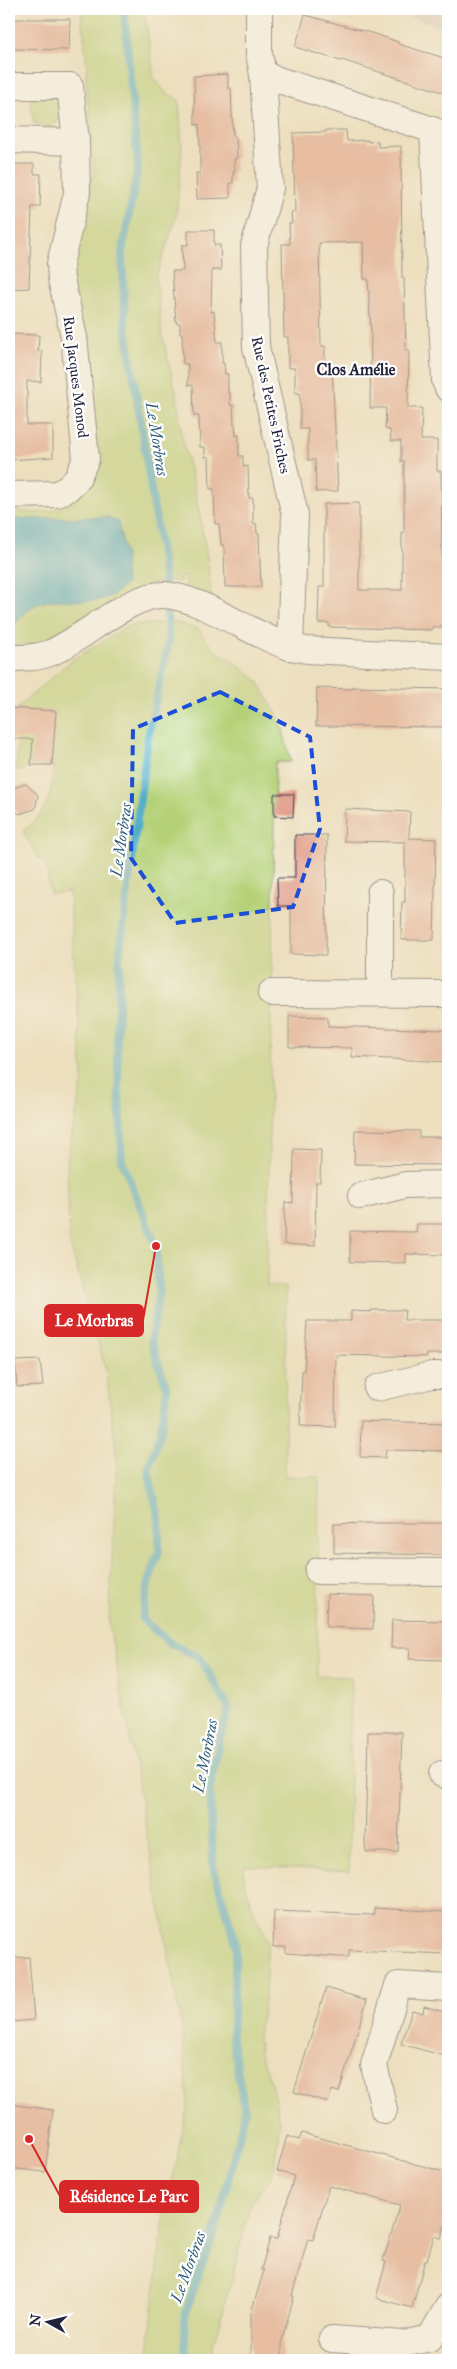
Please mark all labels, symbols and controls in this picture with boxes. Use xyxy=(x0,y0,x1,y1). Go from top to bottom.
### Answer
street label: Rue Jacques Monod xyxy=(59,315,92,440)
street label: Rue des Petites Friches xyxy=(248,335,294,475)
district label: Clos Amélie xyxy=(317,360,396,379)
water label: Le Morbras xyxy=(142,400,172,478)
water label: Le Morbras xyxy=(106,801,136,879)
callout: Le Morbras xyxy=(45,1305,143,1336)
text: Le Morbras xyxy=(55,1311,133,1330)
water label: Le Morbras xyxy=(188,1717,221,1795)
callout: Résidence Le Parc xyxy=(60,2181,198,2212)
text: Résidence Le Parc xyxy=(70,2187,188,2206)
water label: Le Morbras xyxy=(166,2228,210,2306)
north arrow xyxy=(22,2296,72,2346)
text: N xyxy=(26,2313,45,2327)

